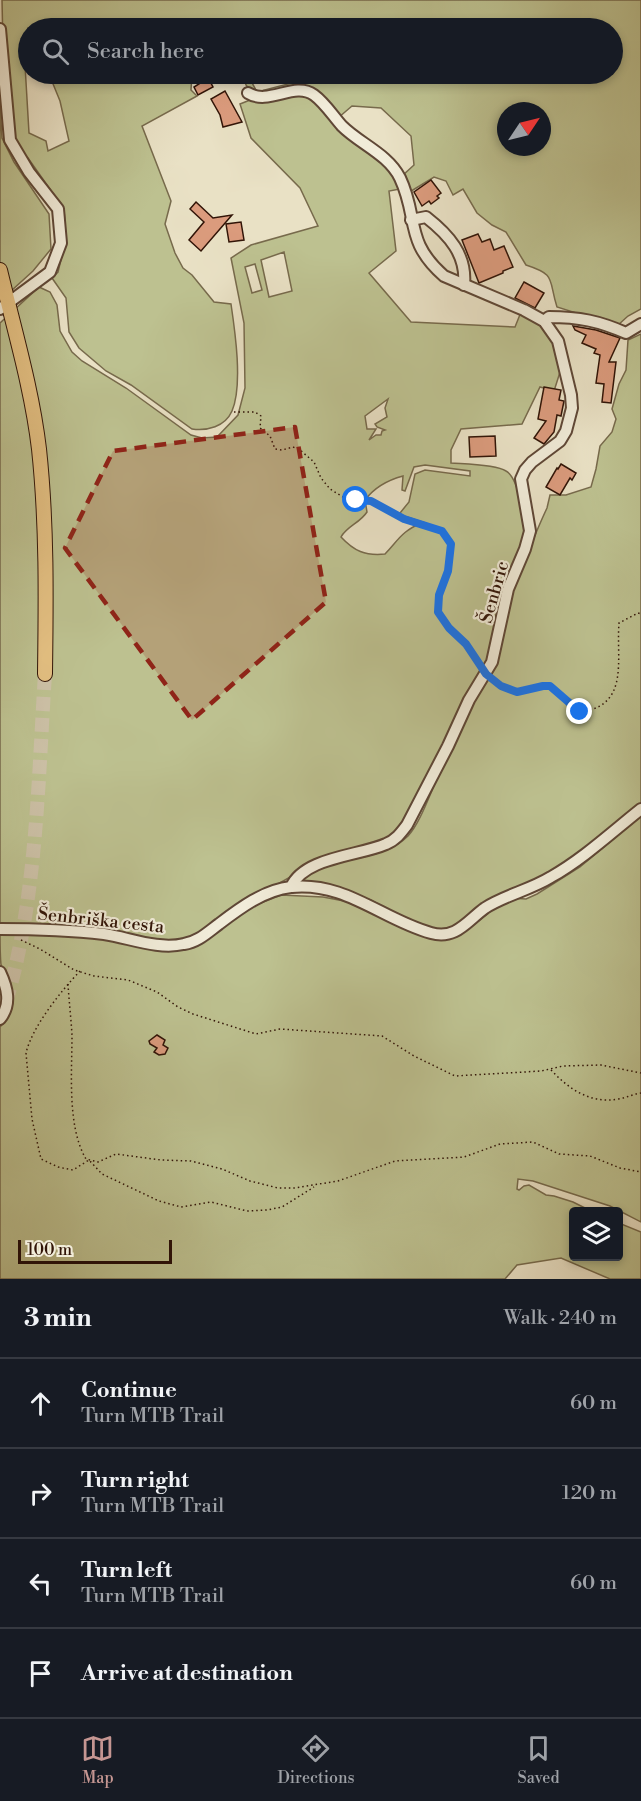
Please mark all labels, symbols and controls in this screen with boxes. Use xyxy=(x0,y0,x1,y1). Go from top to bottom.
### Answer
search box xyxy=(18,18,623,84)
icon: search xyxy=(39,35,72,68)
text: Search here xyxy=(87,38,204,65)
north arrow xyxy=(497,102,551,156)
route start xyxy=(342,486,368,512)
street label: Šenbric xyxy=(475,558,514,626)
route end xyxy=(566,698,592,724)
street label: Šenbriška cesta xyxy=(37,902,166,939)
map controls xyxy=(569,1207,623,1261)
button: layers xyxy=(569,1207,623,1261)
scale bar xyxy=(18,1237,172,1264)
text: 100 m xyxy=(27,1240,72,1260)
text: 3 min xyxy=(24,1302,92,1334)
text: Walk · 240 m xyxy=(504,1306,617,1331)
text: Continue xyxy=(81,1377,177,1404)
icon: ahead xyxy=(24,1387,57,1420)
text: 60 m xyxy=(570,1391,617,1416)
text: Turn MTB Trail xyxy=(81,1404,224,1429)
text: Turn right xyxy=(81,1467,189,1494)
icon: right xyxy=(24,1477,57,1510)
text: 120 m xyxy=(562,1481,617,1506)
text: Turn MTB Trail xyxy=(81,1494,224,1519)
text: Turn left xyxy=(81,1557,172,1584)
icon: left xyxy=(24,1567,57,1600)
text: 60 m xyxy=(570,1571,617,1596)
text: Turn MTB Trail xyxy=(81,1584,224,1609)
icon: arrive xyxy=(24,1657,57,1690)
text: Arrive at destination xyxy=(81,1660,293,1687)
tab: Map xyxy=(81,1732,114,1788)
tab: Directions xyxy=(277,1732,355,1788)
tab: Saved xyxy=(517,1732,560,1788)

